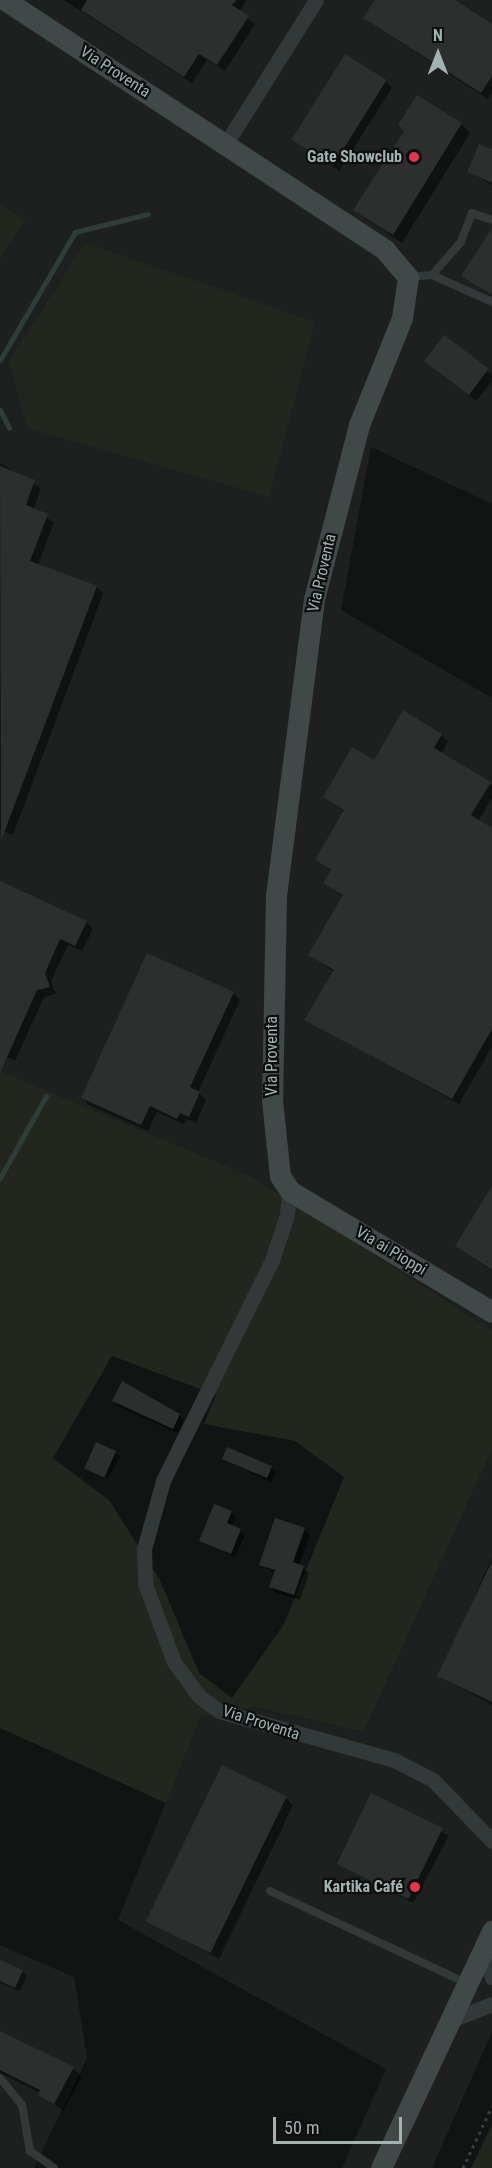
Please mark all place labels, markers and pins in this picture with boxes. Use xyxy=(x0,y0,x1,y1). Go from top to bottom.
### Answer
place label: Gate Showclub xyxy=(307,147,402,167)
marker: Gate Showclub xyxy=(407,150,421,164)
place label: Kartika Café xyxy=(324,1877,403,1897)
marker: Kartika Café xyxy=(408,1880,422,1894)

